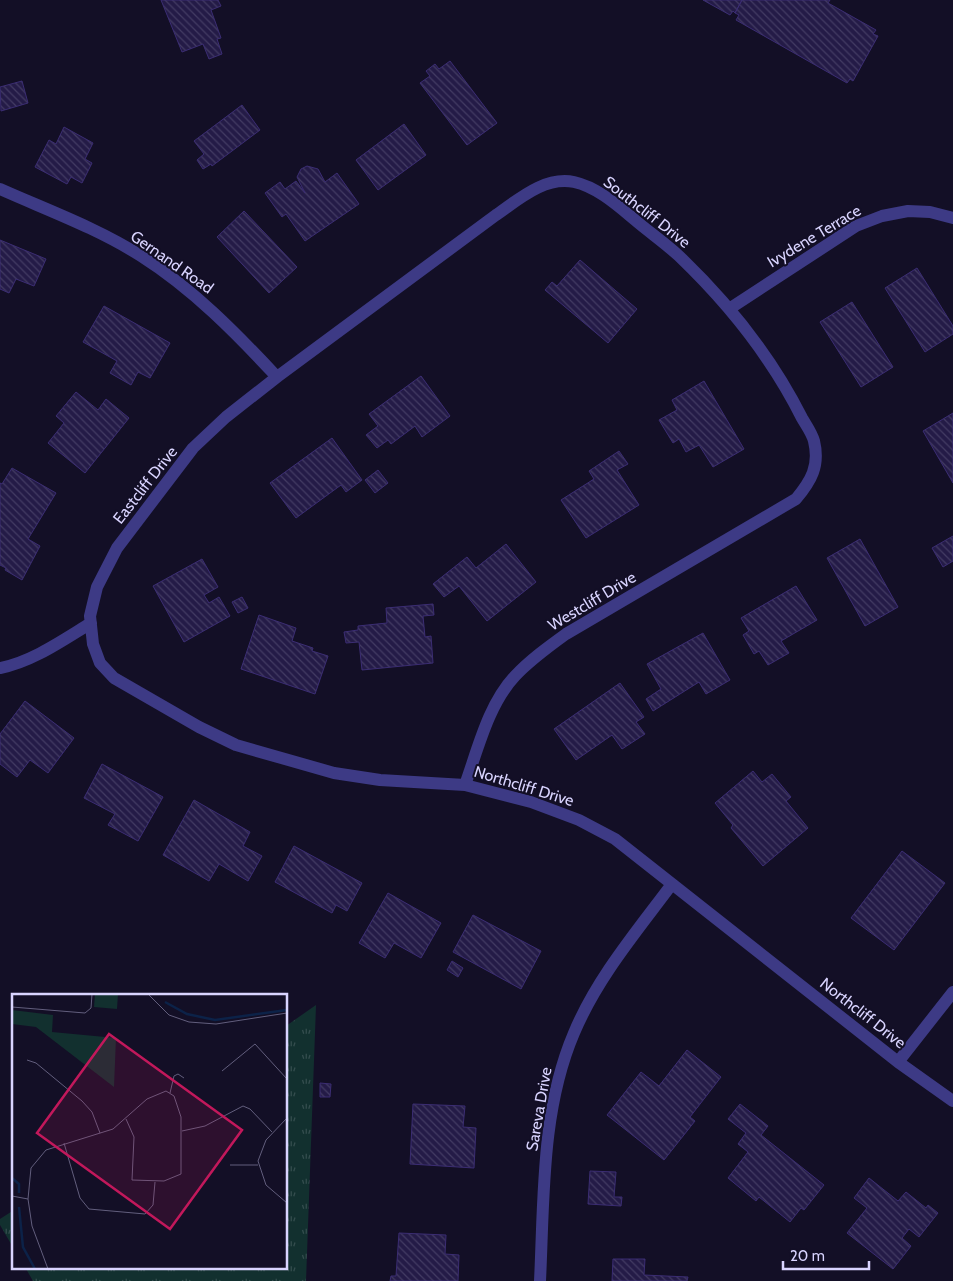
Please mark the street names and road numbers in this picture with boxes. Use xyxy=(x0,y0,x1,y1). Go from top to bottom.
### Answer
street label: Southcliff Drive xyxy=(600,172,694,252)
street label: Ivydene Terrace xyxy=(764,201,864,271)
street label: Gernand Road xyxy=(127,226,217,298)
street label: Eastcliff Drive xyxy=(109,443,181,527)
street label: Westcliff Drive xyxy=(545,567,639,635)
street label: Northcliff Drive xyxy=(472,762,576,810)
street label: Northcliff Drive xyxy=(816,974,910,1052)
street label: Sareva Drive xyxy=(522,1066,556,1152)

